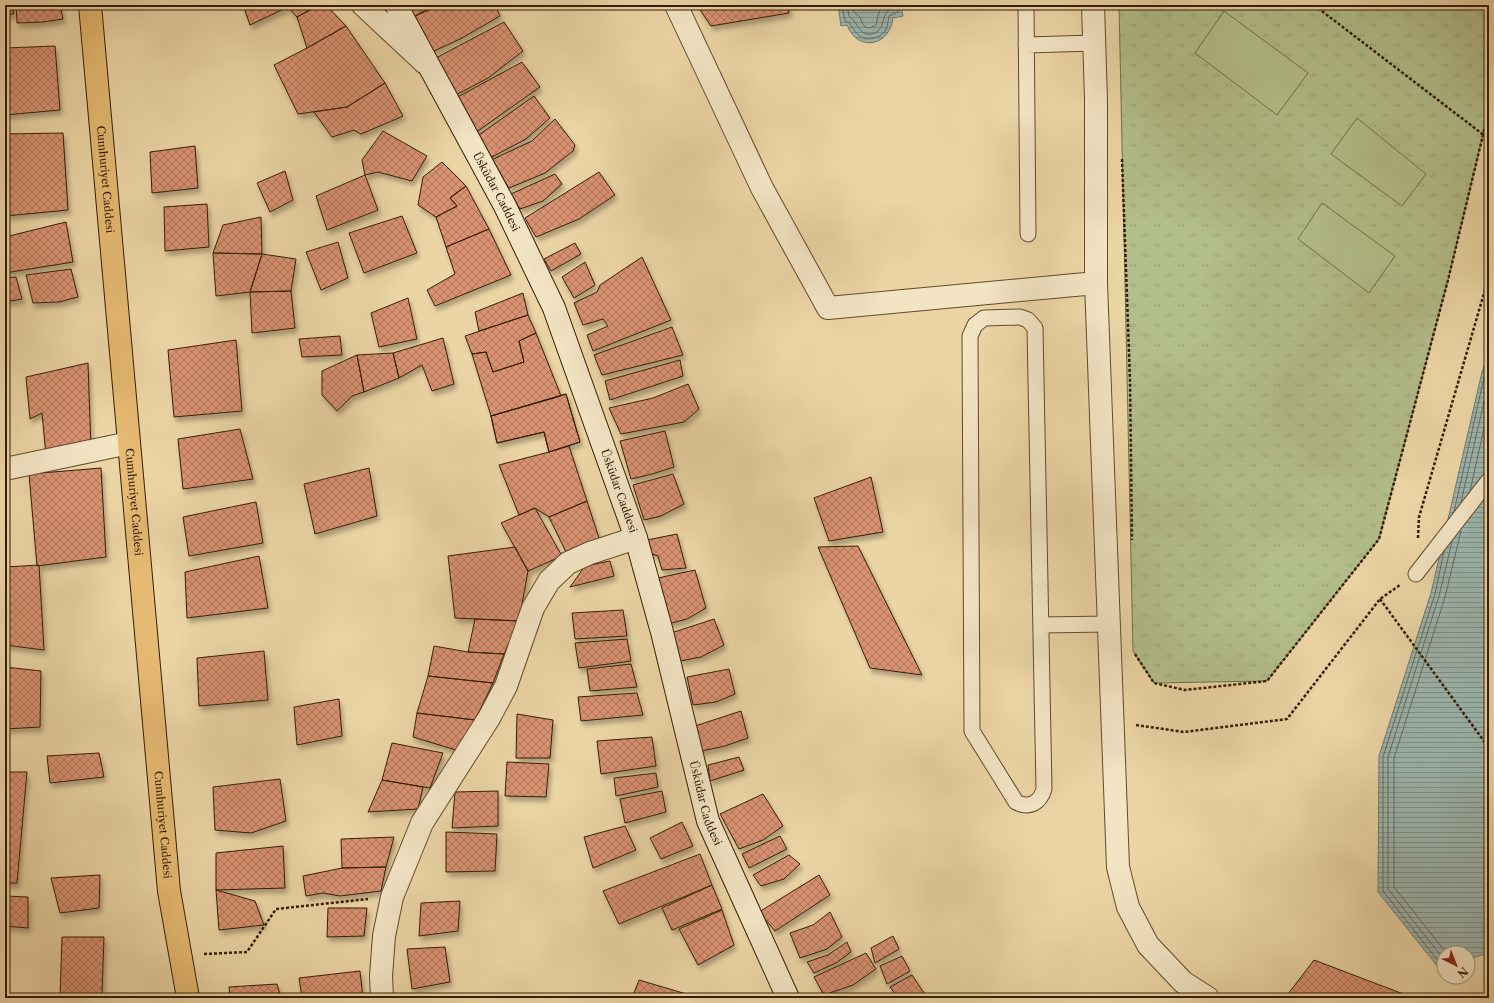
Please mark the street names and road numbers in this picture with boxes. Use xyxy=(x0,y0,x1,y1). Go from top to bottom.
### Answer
street label: Cumhuriyet Caddesi xyxy=(94,125,117,234)
street label: Üsküdar Caddesi xyxy=(470,149,523,234)
street label: Üsküdar Caddesi xyxy=(598,447,641,535)
street label: Cumhuriyet Caddesi xyxy=(123,448,146,557)
street label: Üsküdar Caddesi xyxy=(687,759,725,848)
street label: Cumhuriyet Caddesi xyxy=(151,770,175,880)

